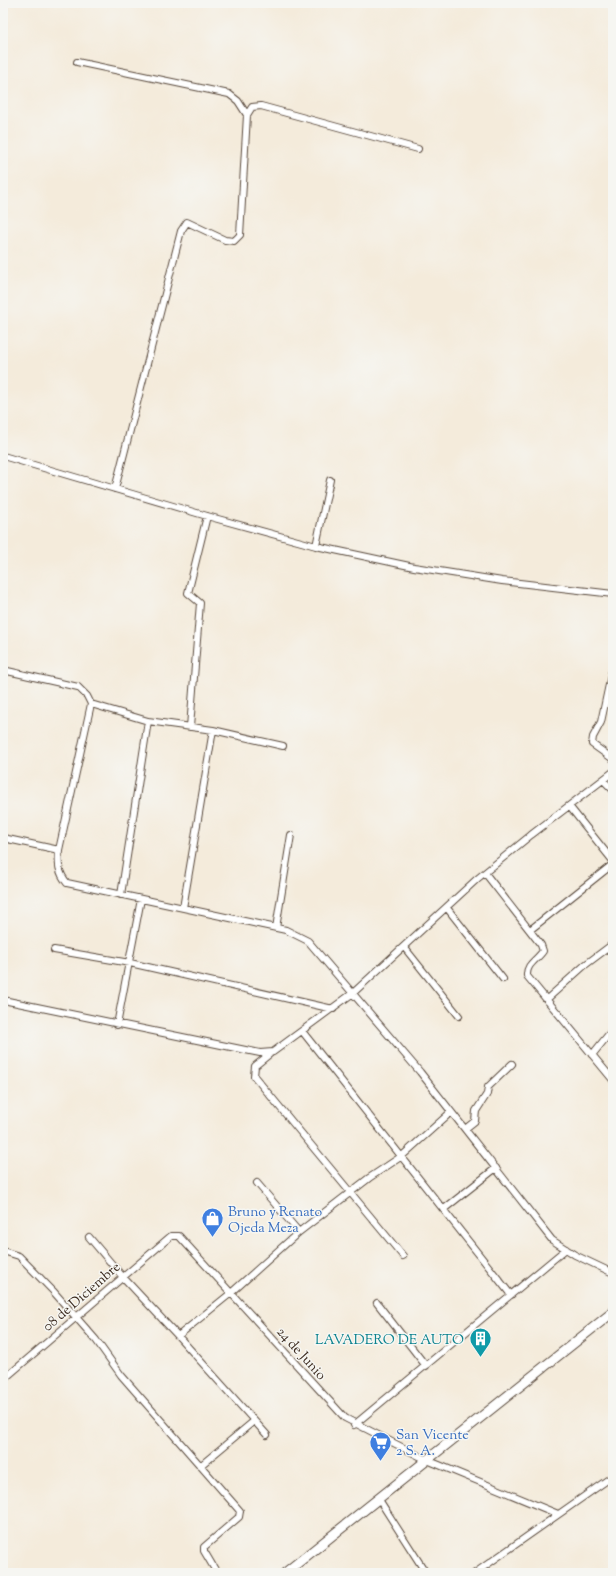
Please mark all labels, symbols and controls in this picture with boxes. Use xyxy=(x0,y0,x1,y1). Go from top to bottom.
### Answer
place label: Bruno y Renato Ojeda Meza xyxy=(228,1203,322,1239)
shop icon: Bruno y Renato Ojeda Meza xyxy=(199,1206,225,1239)
street label: 08 de Diciembre xyxy=(39,1258,126,1337)
street label: 24 de Junio xyxy=(271,1323,330,1386)
building icon: LAVADERO DE AUTO xyxy=(467,1326,493,1359)
place label: LAVADERO DE AUTO xyxy=(315,1331,464,1351)
place label: San Vicente 2 S. A. xyxy=(396,1426,469,1462)
supermarket icon: San Vicente 2 S. A. xyxy=(367,1429,393,1462)

